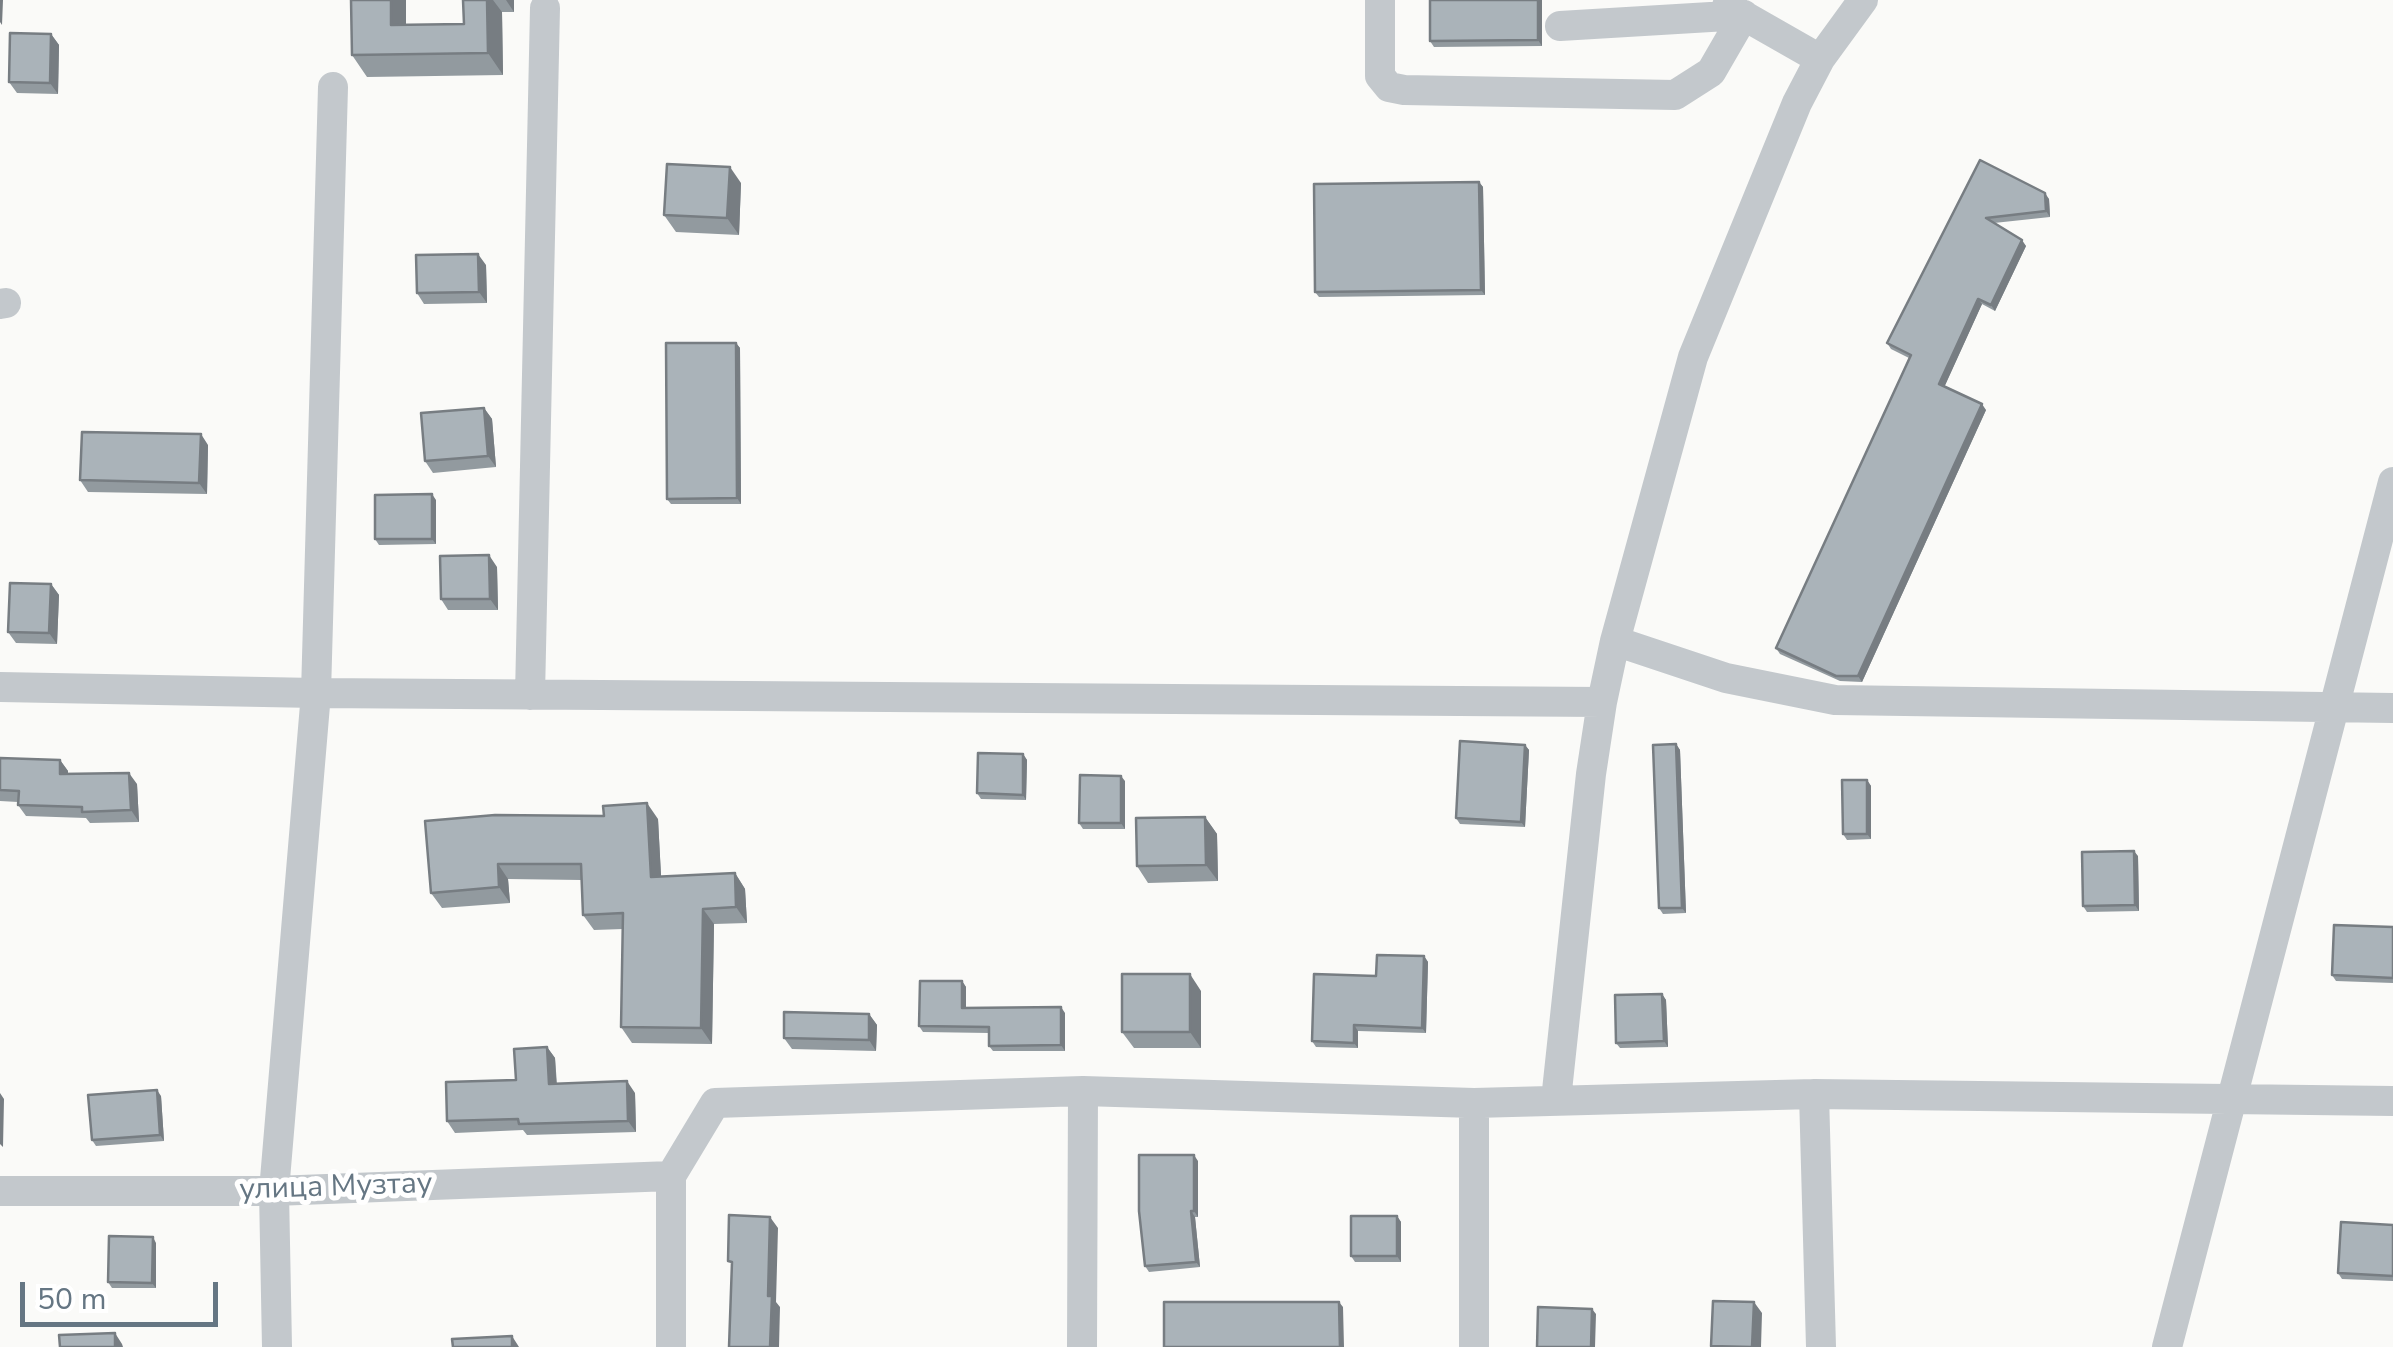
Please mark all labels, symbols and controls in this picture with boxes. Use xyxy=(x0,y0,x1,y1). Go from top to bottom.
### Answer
street label: улица Музтау xyxy=(239,1167,433,1209)
scale bar xyxy=(25,1262,222,1324)
text: 50 m xyxy=(37,1279,106,1320)

